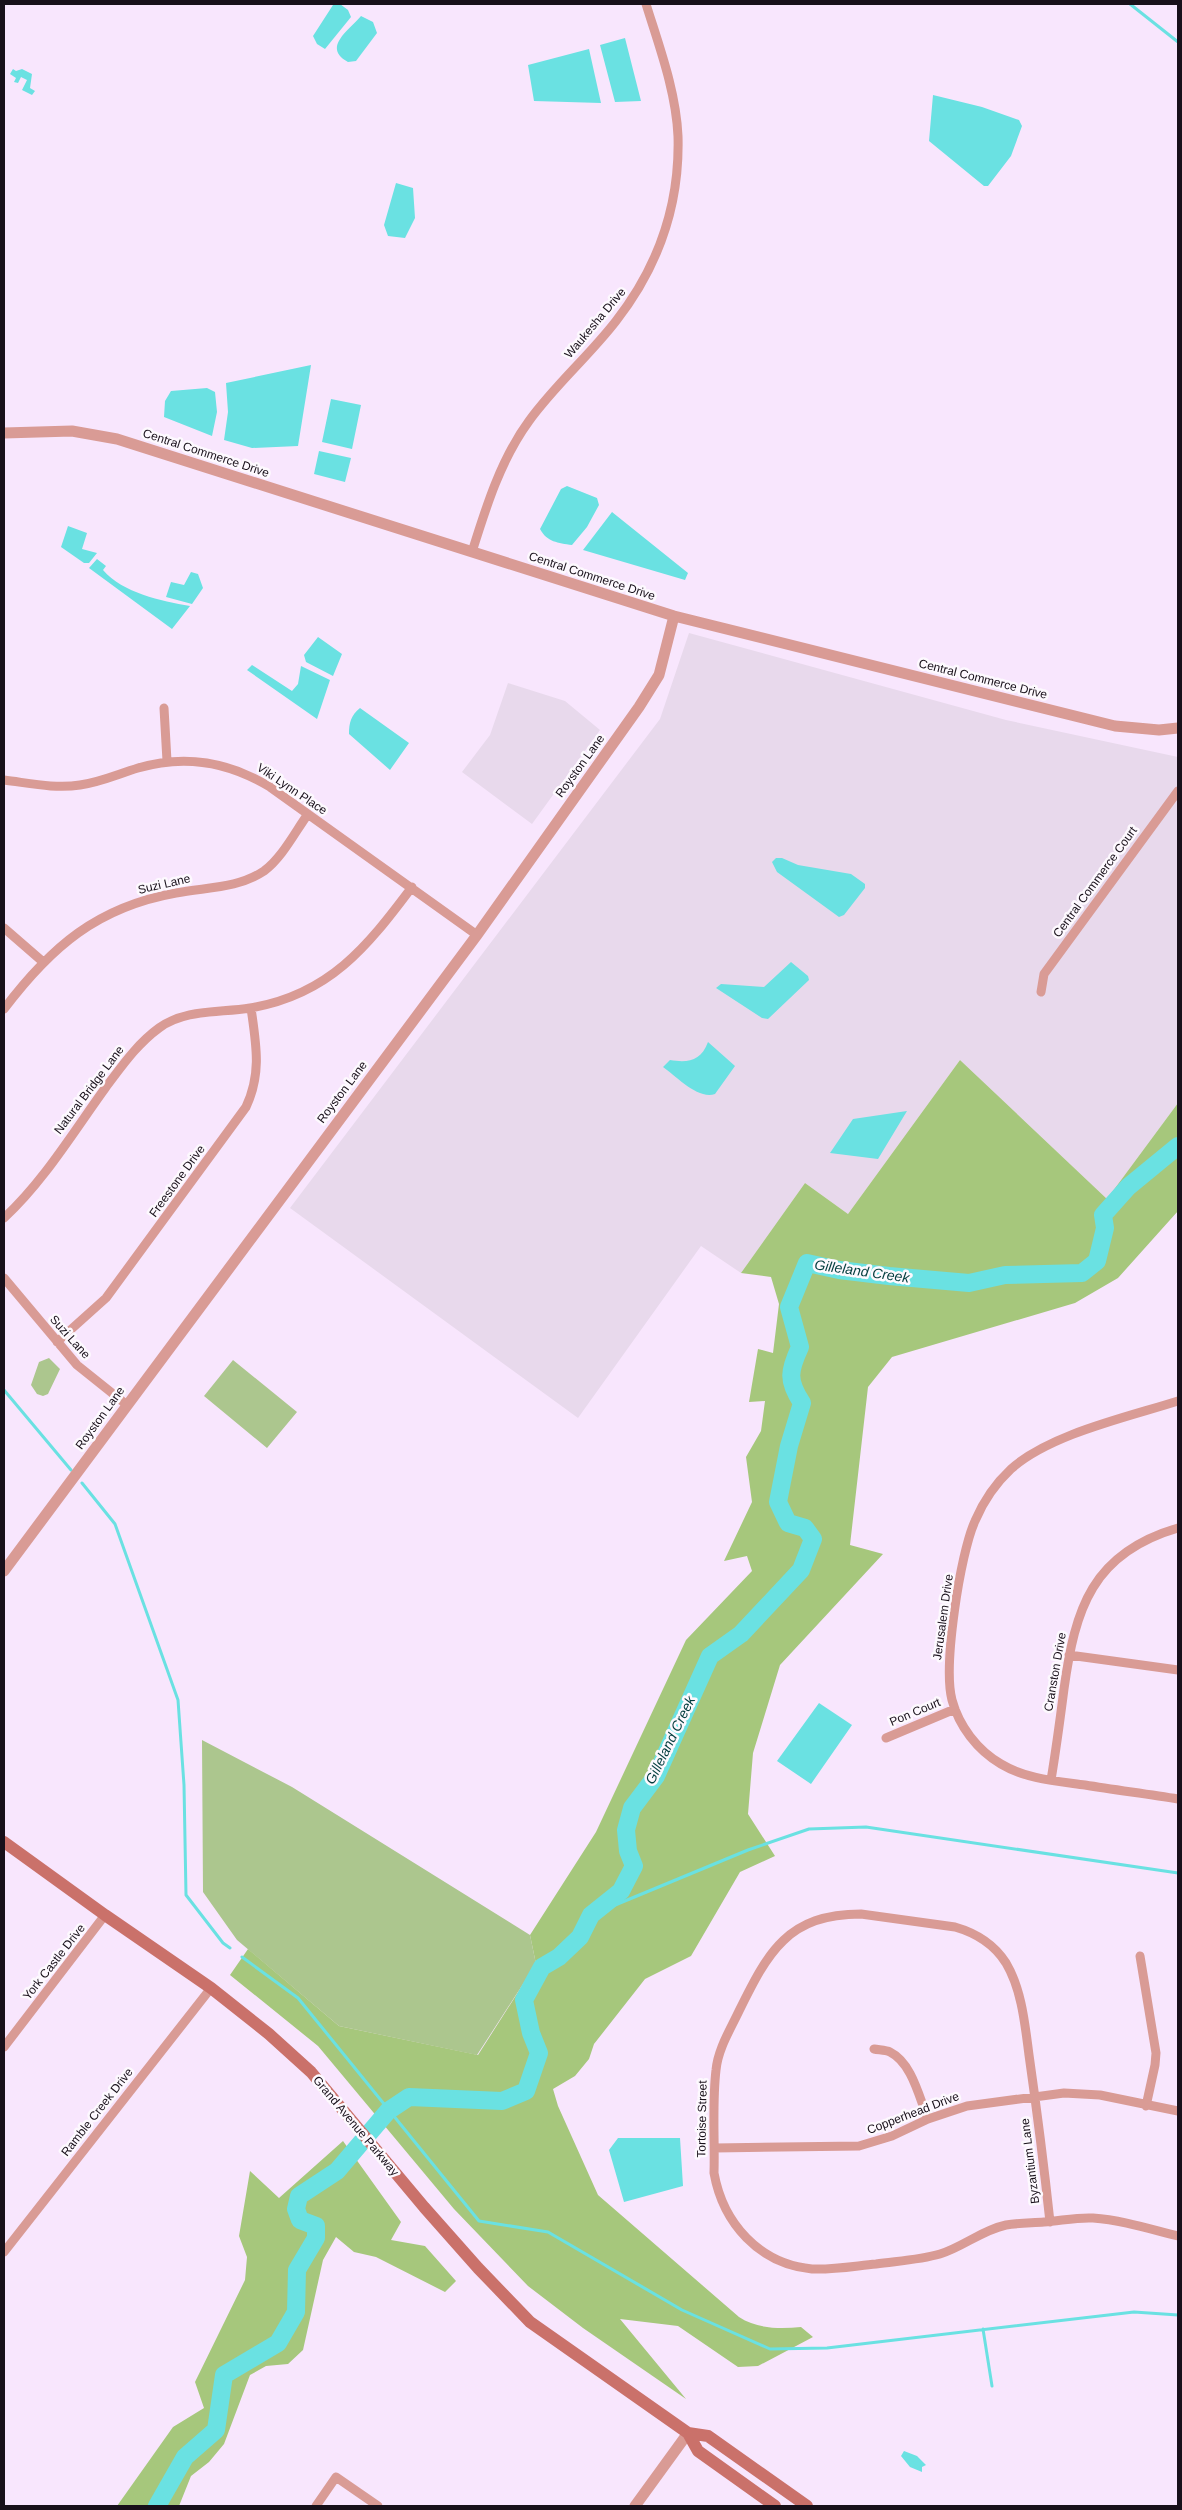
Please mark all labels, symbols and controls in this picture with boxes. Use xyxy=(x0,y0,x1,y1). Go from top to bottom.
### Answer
street label: Waukesha Drive xyxy=(561,285,629,361)
street label: Central Commerce Drive xyxy=(141,426,271,480)
street label: Central Commerce Drive xyxy=(527,549,657,603)
street label: Central Commerce Drive xyxy=(917,656,1049,702)
street label: Royston Lane xyxy=(553,732,608,800)
street label: Viki Lynn Place xyxy=(254,760,330,818)
street label: Central Commerce Court xyxy=(1050,823,1140,940)
street label: Suzi Lane xyxy=(136,871,192,897)
street label: Natural Bridge Lane xyxy=(51,1043,127,1137)
street label: Royston Lane xyxy=(314,1058,370,1126)
street label: Freestone Drive xyxy=(146,1142,208,1220)
water label: Gilleland Creek xyxy=(813,1256,911,1286)
street label: Suzi Lane xyxy=(47,1312,93,1362)
street label: Royston Lane xyxy=(73,1384,128,1452)
street label: Jerusalem Drive xyxy=(930,1573,956,1661)
street label: Cranston Drive xyxy=(1041,1631,1069,1713)
water label: Gilleland Creek xyxy=(642,1693,699,1787)
street label: Pon Court xyxy=(887,1695,943,1729)
street label: York Castle Drive xyxy=(20,1921,88,2003)
street label: Ramble Creek Drive xyxy=(58,2065,136,2159)
street label: Grand Avenue Parkway xyxy=(310,2073,402,2179)
street label: Tortoise Street xyxy=(694,2080,710,2158)
street label: Copperhead Drive xyxy=(865,2089,961,2137)
street label: Byzantium Lane xyxy=(1018,2117,1042,2205)

